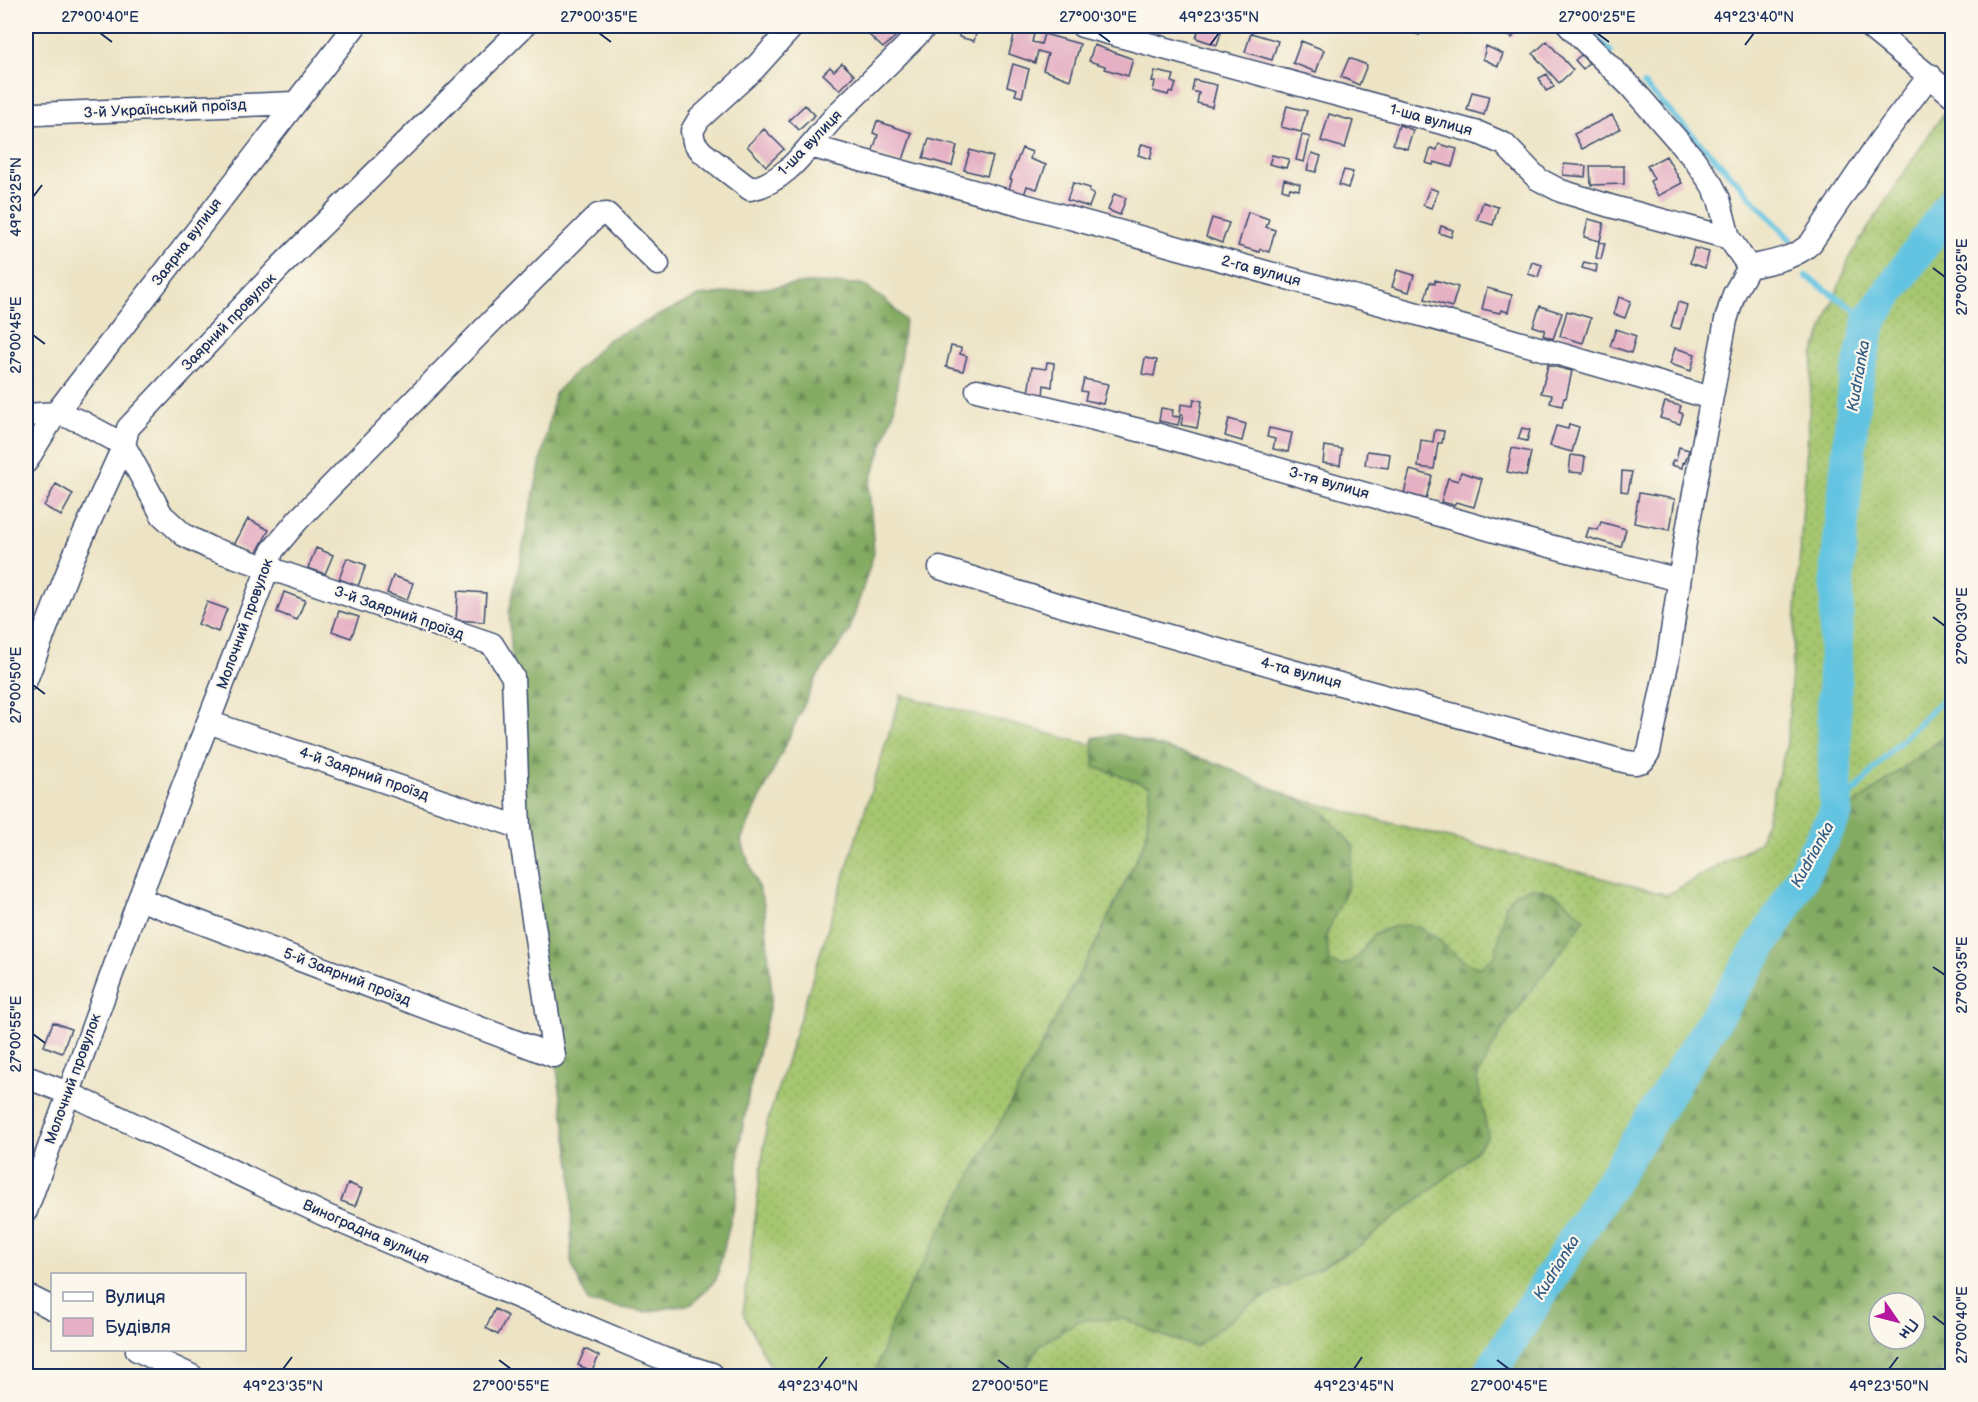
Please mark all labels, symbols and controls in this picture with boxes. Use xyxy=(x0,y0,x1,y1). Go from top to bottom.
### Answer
text: 27°00'40"E xyxy=(61,8,139,27)
text: 27°00'35"E xyxy=(560,8,638,27)
text: 27°00'30"E xyxy=(1059,8,1137,27)
text: 49°23'35"N xyxy=(1179,8,1259,27)
text: 27°00'25"E xyxy=(1558,8,1636,27)
text: 49°23'40"N xyxy=(1714,8,1794,27)
street label: 3-й Український проїзд xyxy=(83,95,247,123)
street label: 1-ша вулиця xyxy=(1388,100,1474,140)
street label: 1-ша вулиця xyxy=(774,106,846,180)
text: 49°23'25"N xyxy=(7,157,26,237)
street label: Заярна вулиця xyxy=(148,194,226,290)
text: 27°00'25"E xyxy=(1953,238,1972,316)
street label: 2-га вулиця xyxy=(1219,251,1303,291)
street label: Заярний провулок xyxy=(178,269,280,375)
text: 27°00'45"E xyxy=(7,296,26,374)
water label: Kudrianka xyxy=(1843,339,1875,413)
street label: 3-тя вулиця xyxy=(1287,462,1371,504)
street label: Молочний провулок xyxy=(212,556,278,692)
street label: 3-й Заярний проїзд xyxy=(332,582,466,644)
text: 27°00'30"E xyxy=(1953,587,1972,665)
text: 27°00'50"E xyxy=(7,646,26,724)
street label: 4-та вулиця xyxy=(1258,653,1344,693)
street label: 4-й Заярний проїзд xyxy=(297,743,431,805)
water label: Kudrianka xyxy=(1787,819,1839,891)
text: 27°00'35"E xyxy=(1953,936,1972,1014)
street label: 5-й Заярний проїзд xyxy=(280,944,414,1010)
text: 27°00'55"E xyxy=(7,995,26,1072)
street label: Молочний провулок xyxy=(40,1011,106,1147)
street label: Виноградна вулиця xyxy=(300,1196,432,1268)
water label: Kudrianka xyxy=(1530,1232,1584,1304)
legend xyxy=(51,1273,246,1351)
text: 27°00'40"E xyxy=(1953,1286,1972,1364)
text: Вулиця xyxy=(105,1287,166,1308)
north arrow xyxy=(1867,1291,1927,1351)
text: Пн xyxy=(1894,1315,1922,1343)
text: Будівля xyxy=(105,1317,171,1338)
text: 49°23'35"N xyxy=(243,1377,323,1396)
text: 27°00'55"E xyxy=(473,1377,550,1396)
text: 49°23'40"N xyxy=(778,1377,858,1396)
text: 27°00'50"E xyxy=(971,1377,1049,1396)
text: 49°23'45"N xyxy=(1314,1377,1394,1396)
text: 27°00'45"E xyxy=(1470,1377,1548,1396)
text: 49°23'50"N xyxy=(1849,1377,1929,1396)

